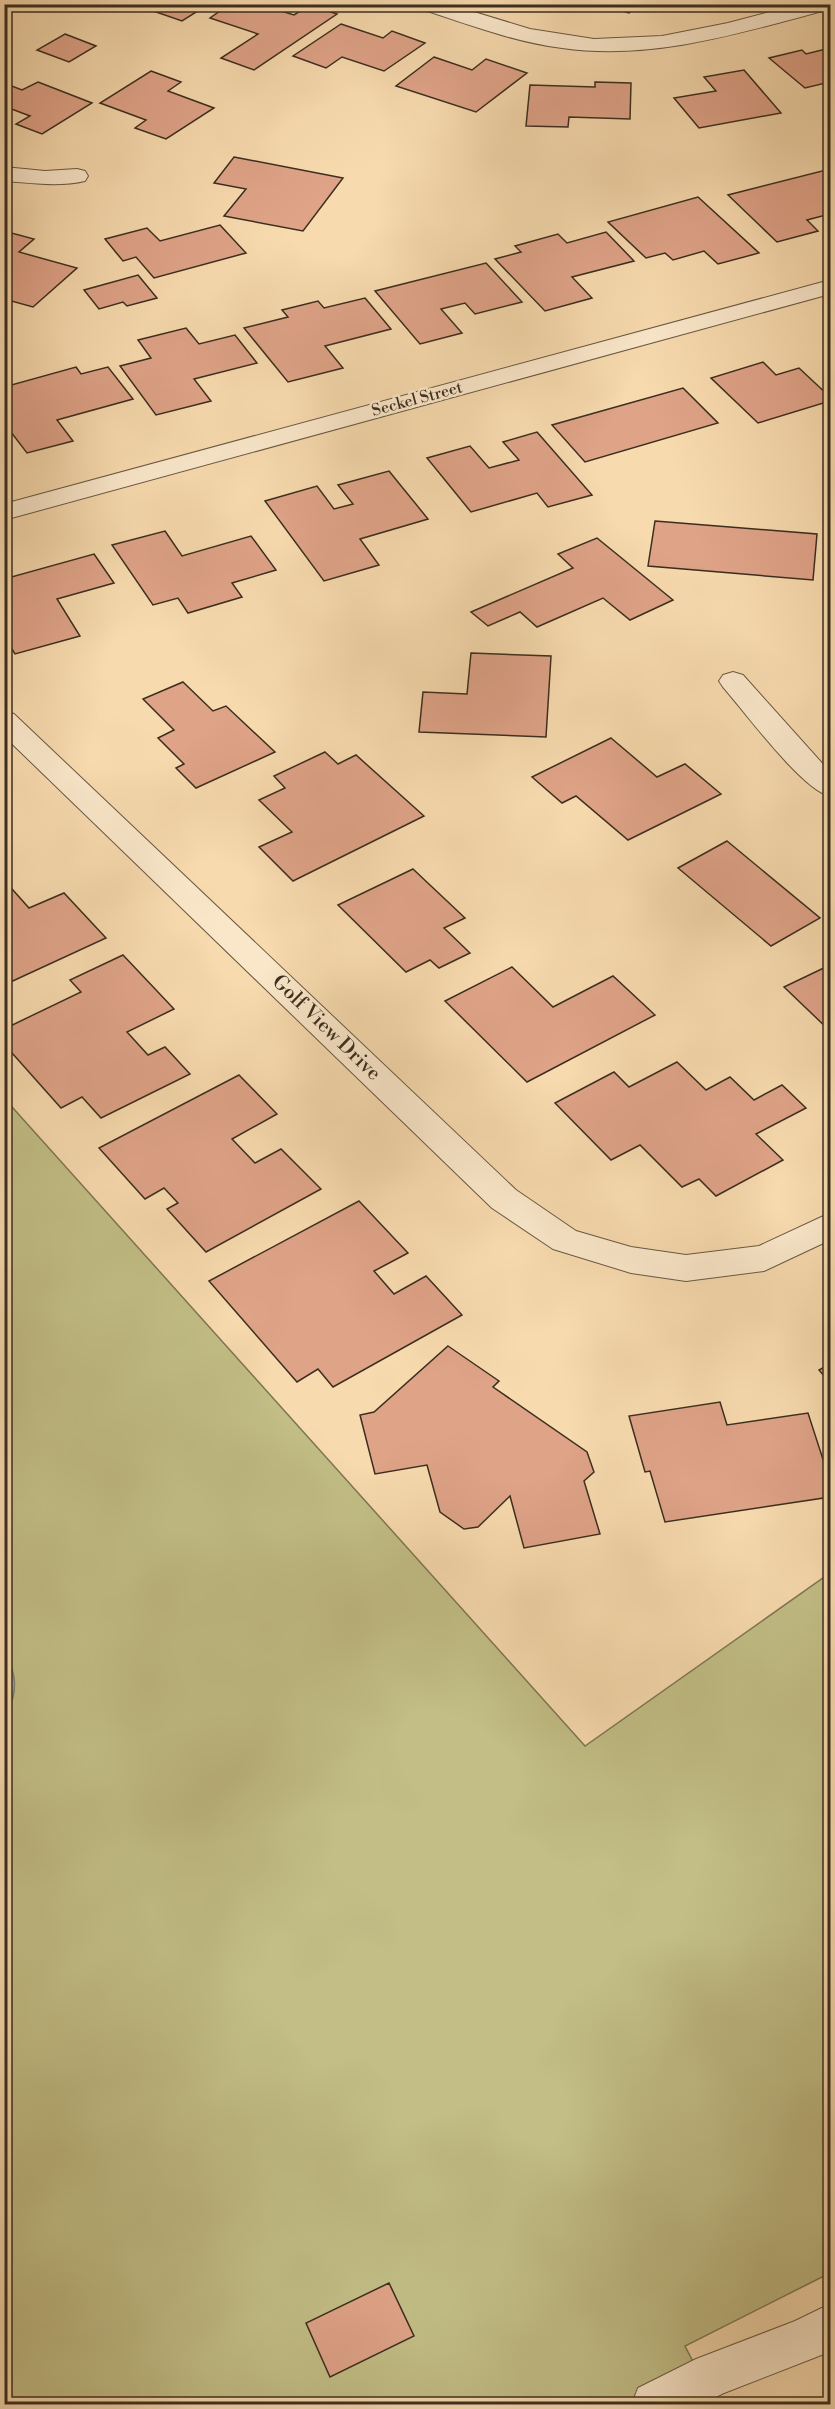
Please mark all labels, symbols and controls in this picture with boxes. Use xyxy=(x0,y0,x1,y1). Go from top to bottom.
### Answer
street label: Seckel Street xyxy=(369,377,465,421)
street label: Golf View Drive xyxy=(266,970,386,1086)

